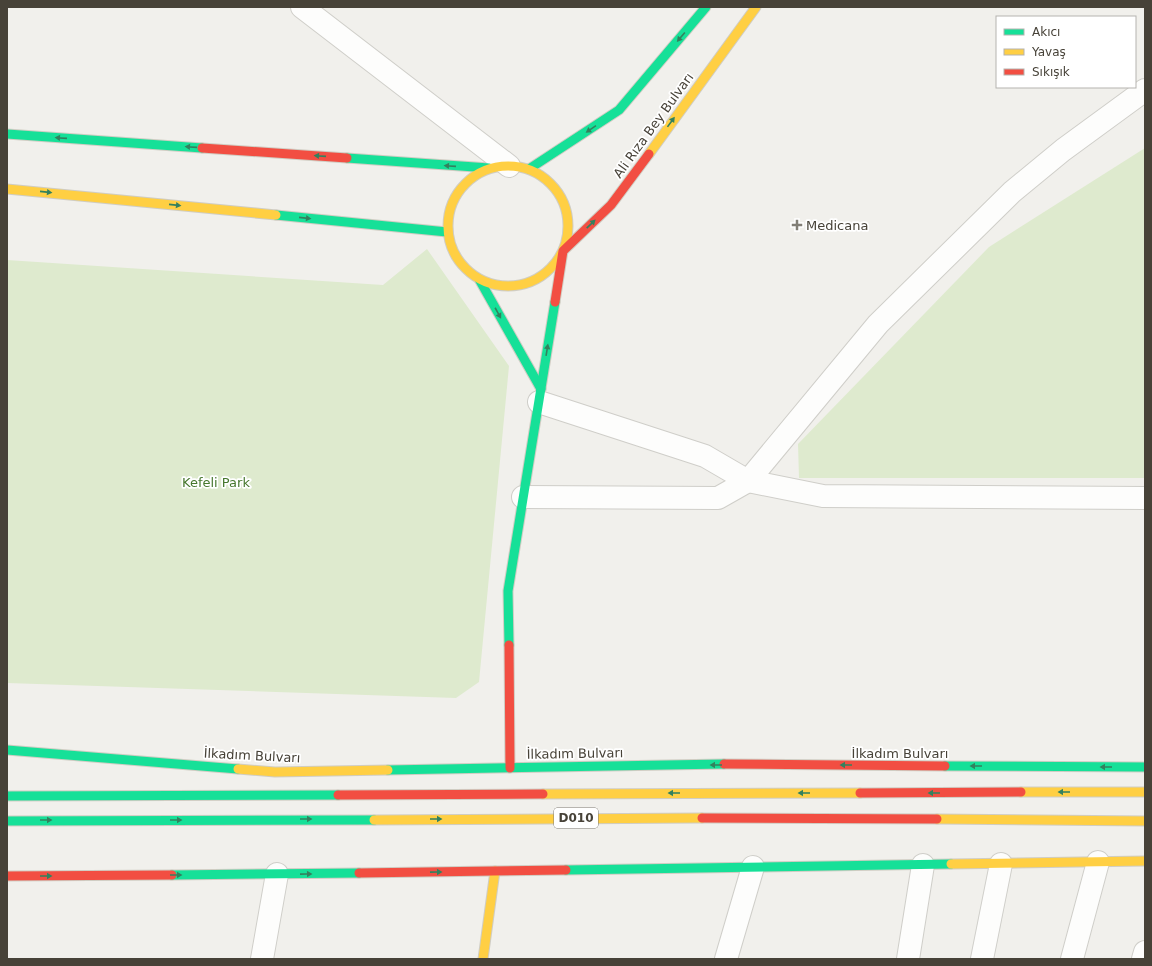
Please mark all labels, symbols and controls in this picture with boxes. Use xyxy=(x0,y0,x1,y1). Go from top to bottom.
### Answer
legend xyxy=(996,16,1136,88)
text: Akıcı xyxy=(1032,25,1060,39)
one-way arrow xyxy=(676,32,685,42)
text: Yavaş xyxy=(1031,45,1066,59)
text: Sıkışık xyxy=(1032,65,1070,79)
street label: Ali Rıza Bey Bulvarı xyxy=(610,70,696,181)
one-way arrow xyxy=(667,117,675,128)
one-way arrow xyxy=(585,125,596,133)
one-way arrow xyxy=(55,134,67,141)
one-way arrow xyxy=(185,144,197,151)
one-way arrow xyxy=(314,153,326,160)
one-way arrow xyxy=(444,162,456,169)
one-way arrow xyxy=(40,189,52,196)
one-way arrow xyxy=(169,202,181,208)
one-way arrow xyxy=(299,214,311,221)
place label: Medicana xyxy=(806,218,868,233)
one-way arrow xyxy=(586,219,596,229)
marker: Medicana xyxy=(791,219,803,231)
one-way arrow xyxy=(495,307,502,319)
one-way arrow xyxy=(544,344,550,356)
park label: Kefeli Park xyxy=(182,475,250,490)
street label: İlkadım Bulvarı xyxy=(203,745,301,766)
street label: İlkadım Bulvarı xyxy=(527,745,624,762)
street label: İlkadım Bulvarı xyxy=(852,746,948,761)
one-way arrow xyxy=(709,762,722,768)
one-way arrow xyxy=(839,762,852,768)
one-way arrow xyxy=(969,763,982,769)
one-way arrow xyxy=(1099,764,1112,770)
one-way arrow xyxy=(1057,789,1070,795)
one-way arrow xyxy=(667,790,680,796)
one-way arrow xyxy=(797,790,810,796)
one-way arrow xyxy=(927,790,940,796)
road number: D010 xyxy=(554,808,598,828)
one-way arrow xyxy=(300,816,313,822)
one-way arrow xyxy=(430,816,443,822)
one-way arrow xyxy=(40,817,53,823)
one-way arrow xyxy=(170,817,183,823)
one-way arrow xyxy=(430,869,443,875)
one-way arrow xyxy=(300,871,313,877)
one-way arrow xyxy=(170,872,183,878)
one-way arrow xyxy=(40,873,53,879)

